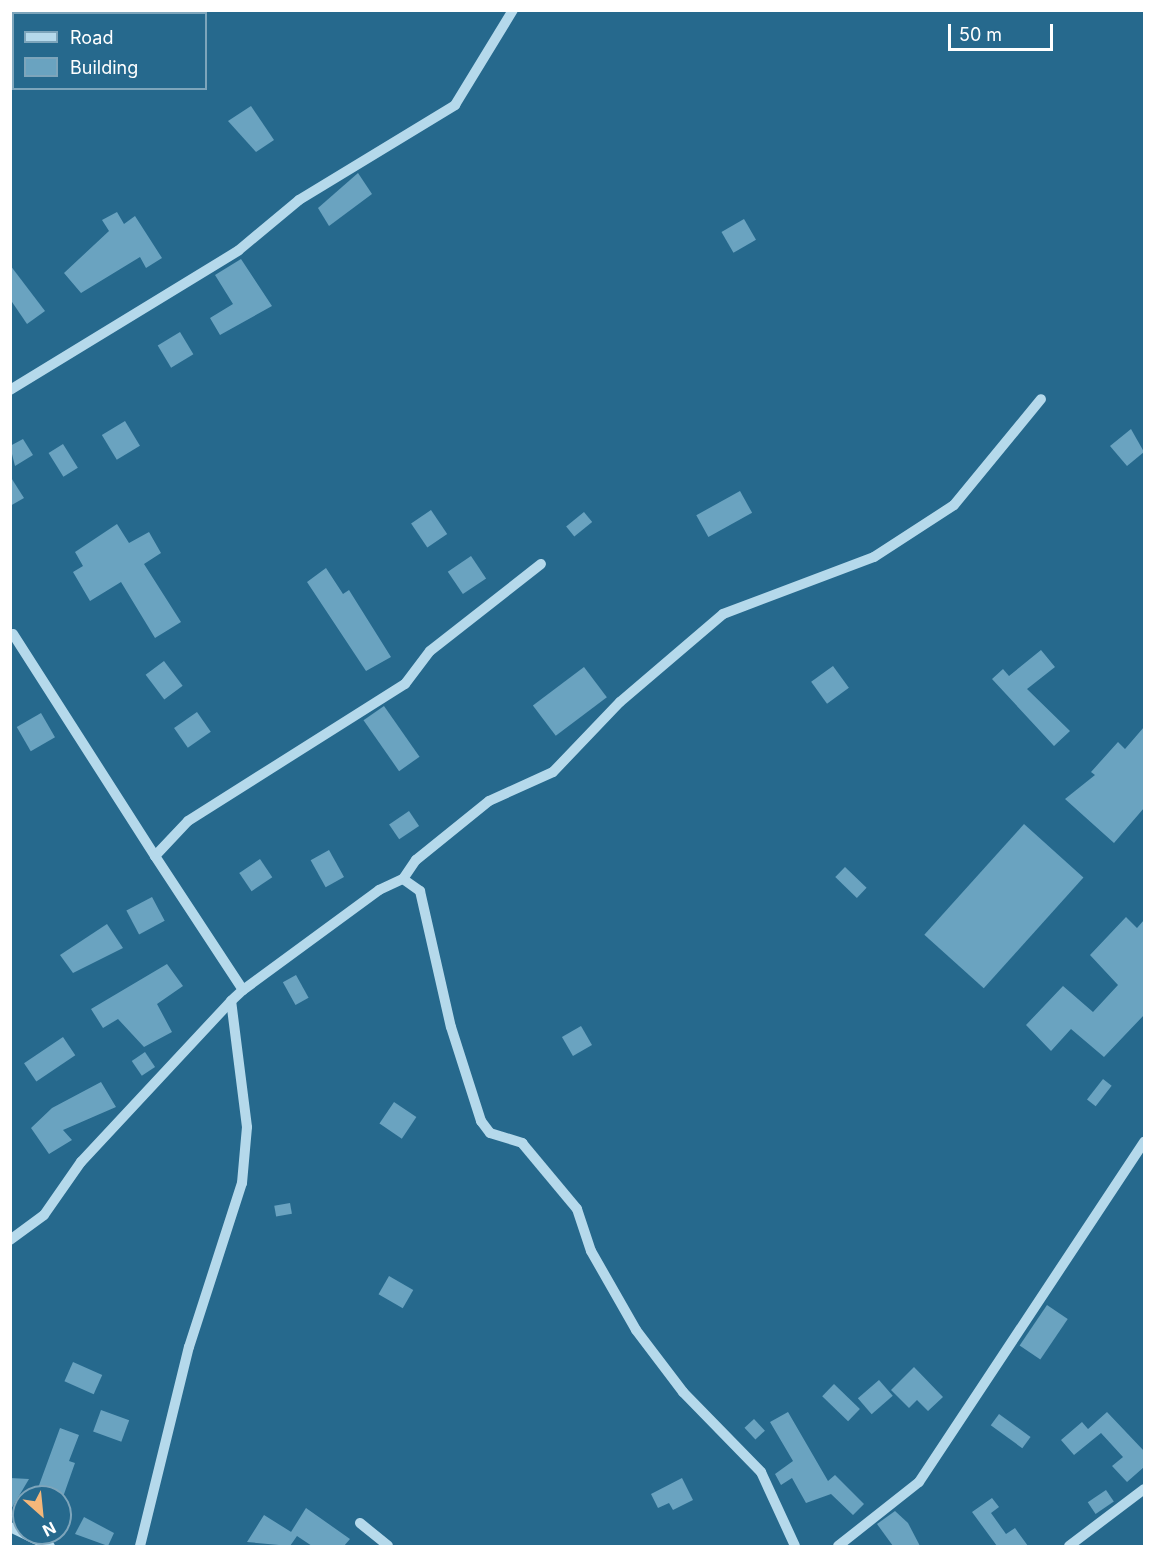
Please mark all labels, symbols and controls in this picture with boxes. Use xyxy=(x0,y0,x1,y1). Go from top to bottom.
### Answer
legend xyxy=(12,12,207,90)
scale bar xyxy=(951,12,1056,50)
text: 50 m xyxy=(959,24,1002,45)
text: Road xyxy=(70,27,113,48)
text: Building xyxy=(70,57,138,78)
north arrow xyxy=(12,1485,72,1545)
text: N xyxy=(39,1518,59,1541)

